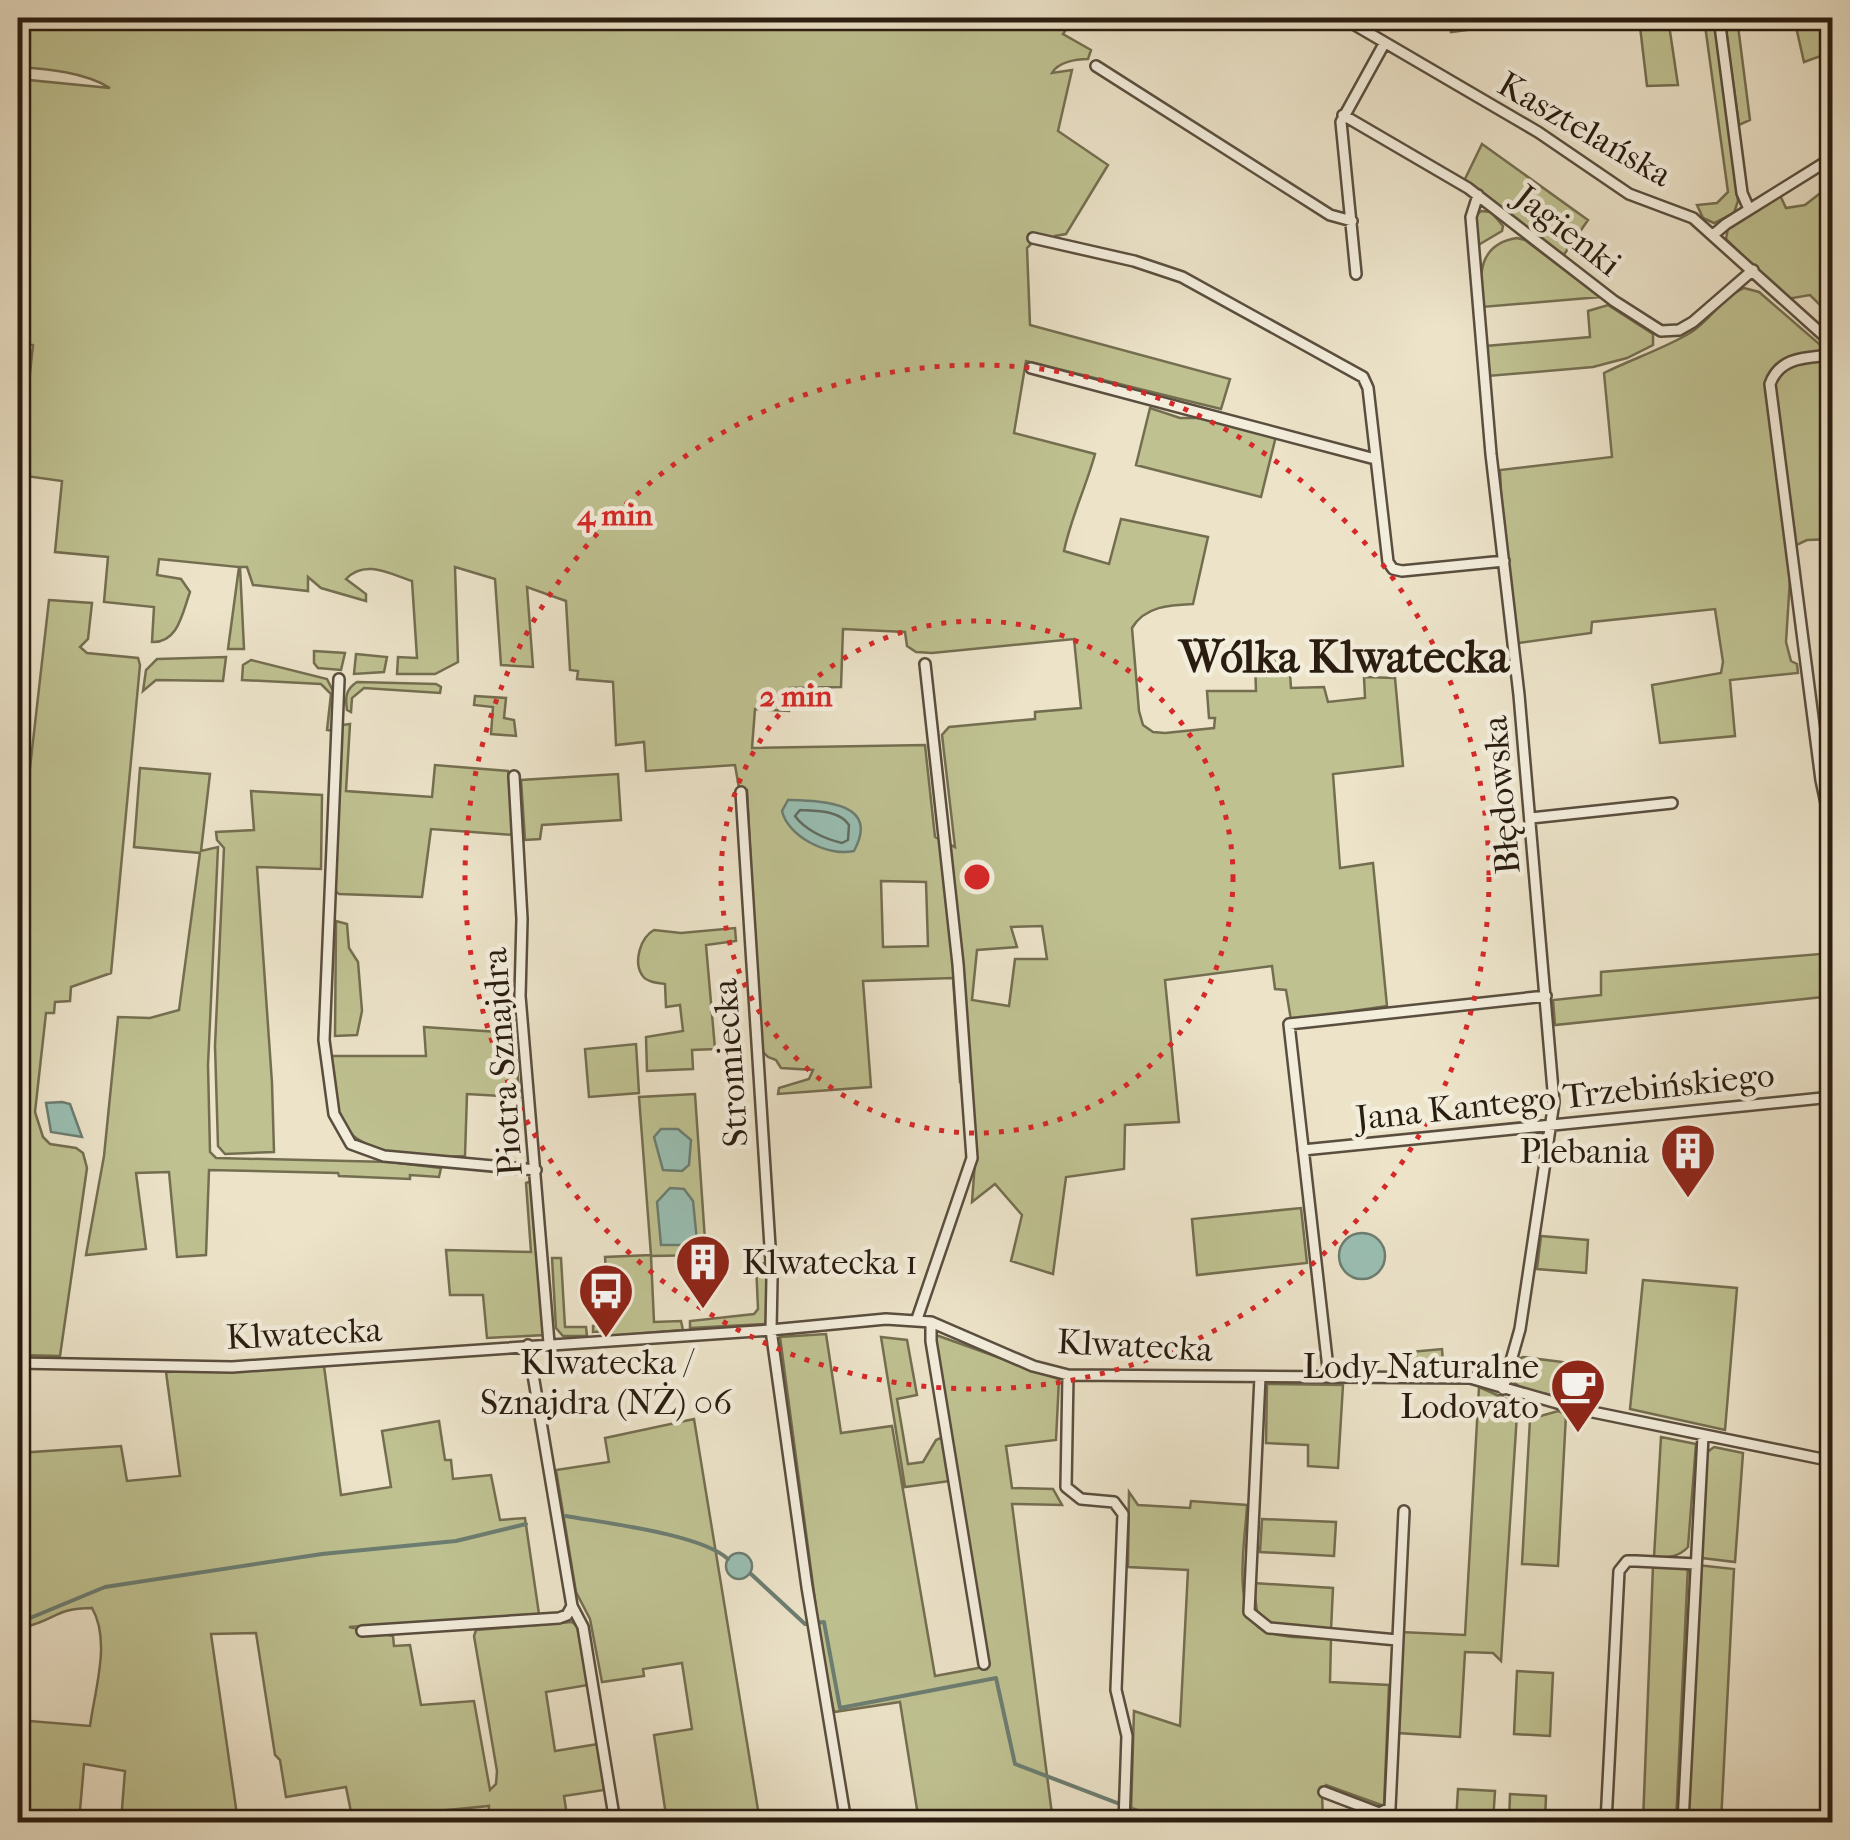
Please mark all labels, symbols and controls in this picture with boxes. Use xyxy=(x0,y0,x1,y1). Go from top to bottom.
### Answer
street label: Kasztelańska xyxy=(1491,63,1679,196)
street label: Jagienki xyxy=(1504,174,1629,285)
text: 4 min xyxy=(576,498,653,534)
district label: Wólka Klwatecka xyxy=(1177,631,1510,684)
text: 2 min xyxy=(759,679,833,714)
street label: Błędowska xyxy=(1474,713,1529,876)
centre of rings xyxy=(959,859,995,895)
street label: Piotra Sznajdra xyxy=(474,946,531,1178)
street label: Stromiecka xyxy=(704,977,757,1149)
street label: Jana Kantego Trzebińskiego xyxy=(1351,1054,1776,1139)
building icon: Plebania xyxy=(1658,1121,1718,1200)
place label: Plebania xyxy=(1520,1131,1650,1172)
building icon: Klwatecka 1 xyxy=(673,1232,733,1311)
place label: Klwatecka 1 xyxy=(742,1242,918,1283)
bus stop icon: Klwatecka / Sznajdra (NŻ) 06 xyxy=(576,1261,636,1340)
street label: Klwatecka xyxy=(225,1309,384,1358)
street label: Klwatecka xyxy=(1056,1321,1215,1370)
place label: Klwatecka / Sznajdra (NŻ) 06 xyxy=(480,1342,732,1423)
place label: Lody Naturalne Lodovato xyxy=(1303,1346,1539,1427)
cafe icon: Lody Naturalne Lodovato xyxy=(1548,1356,1608,1435)

